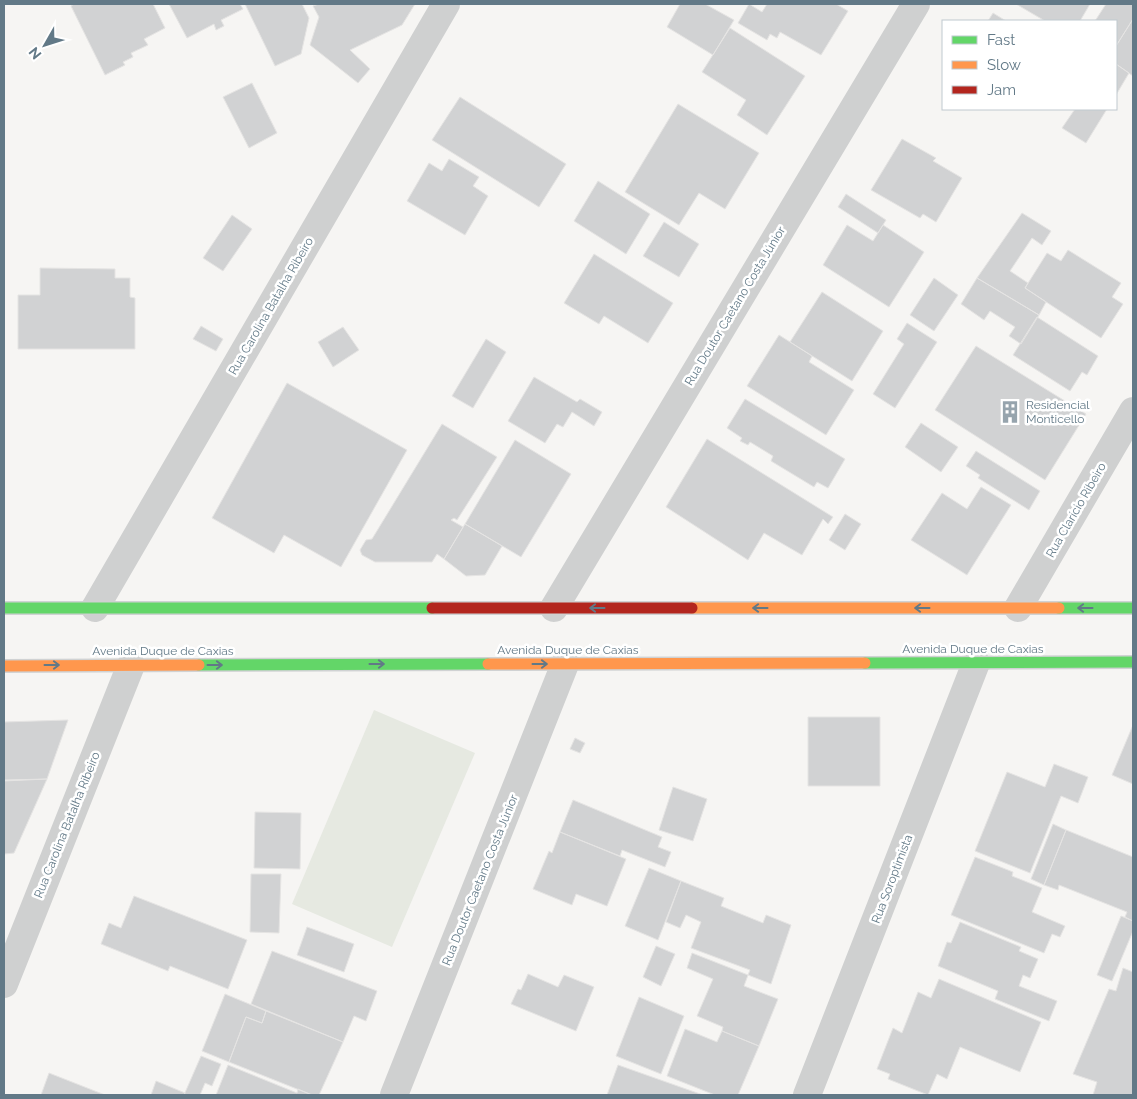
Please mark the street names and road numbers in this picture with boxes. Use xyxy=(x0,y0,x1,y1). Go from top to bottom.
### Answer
street label: Rua Doutor Caetano Costa Júnior xyxy=(682,223,789,388)
street label: Rua Carolina Batalha Ribeiro xyxy=(226,235,316,377)
street label: Rua Clarício Ribeiro xyxy=(1043,460,1109,560)
street label: Avenida Duque de Caxias xyxy=(902,642,1044,656)
street label: Avenida Duque de Caxias xyxy=(497,643,639,657)
street label: Avenida Duque de Caxias xyxy=(92,644,234,658)
street label: Rua Carolina Batalha Ribeiro xyxy=(31,750,103,900)
street label: Rua Doutor Caetano Costa Júnior xyxy=(439,792,521,968)
street label: Rua Soroptimista xyxy=(869,833,915,925)

